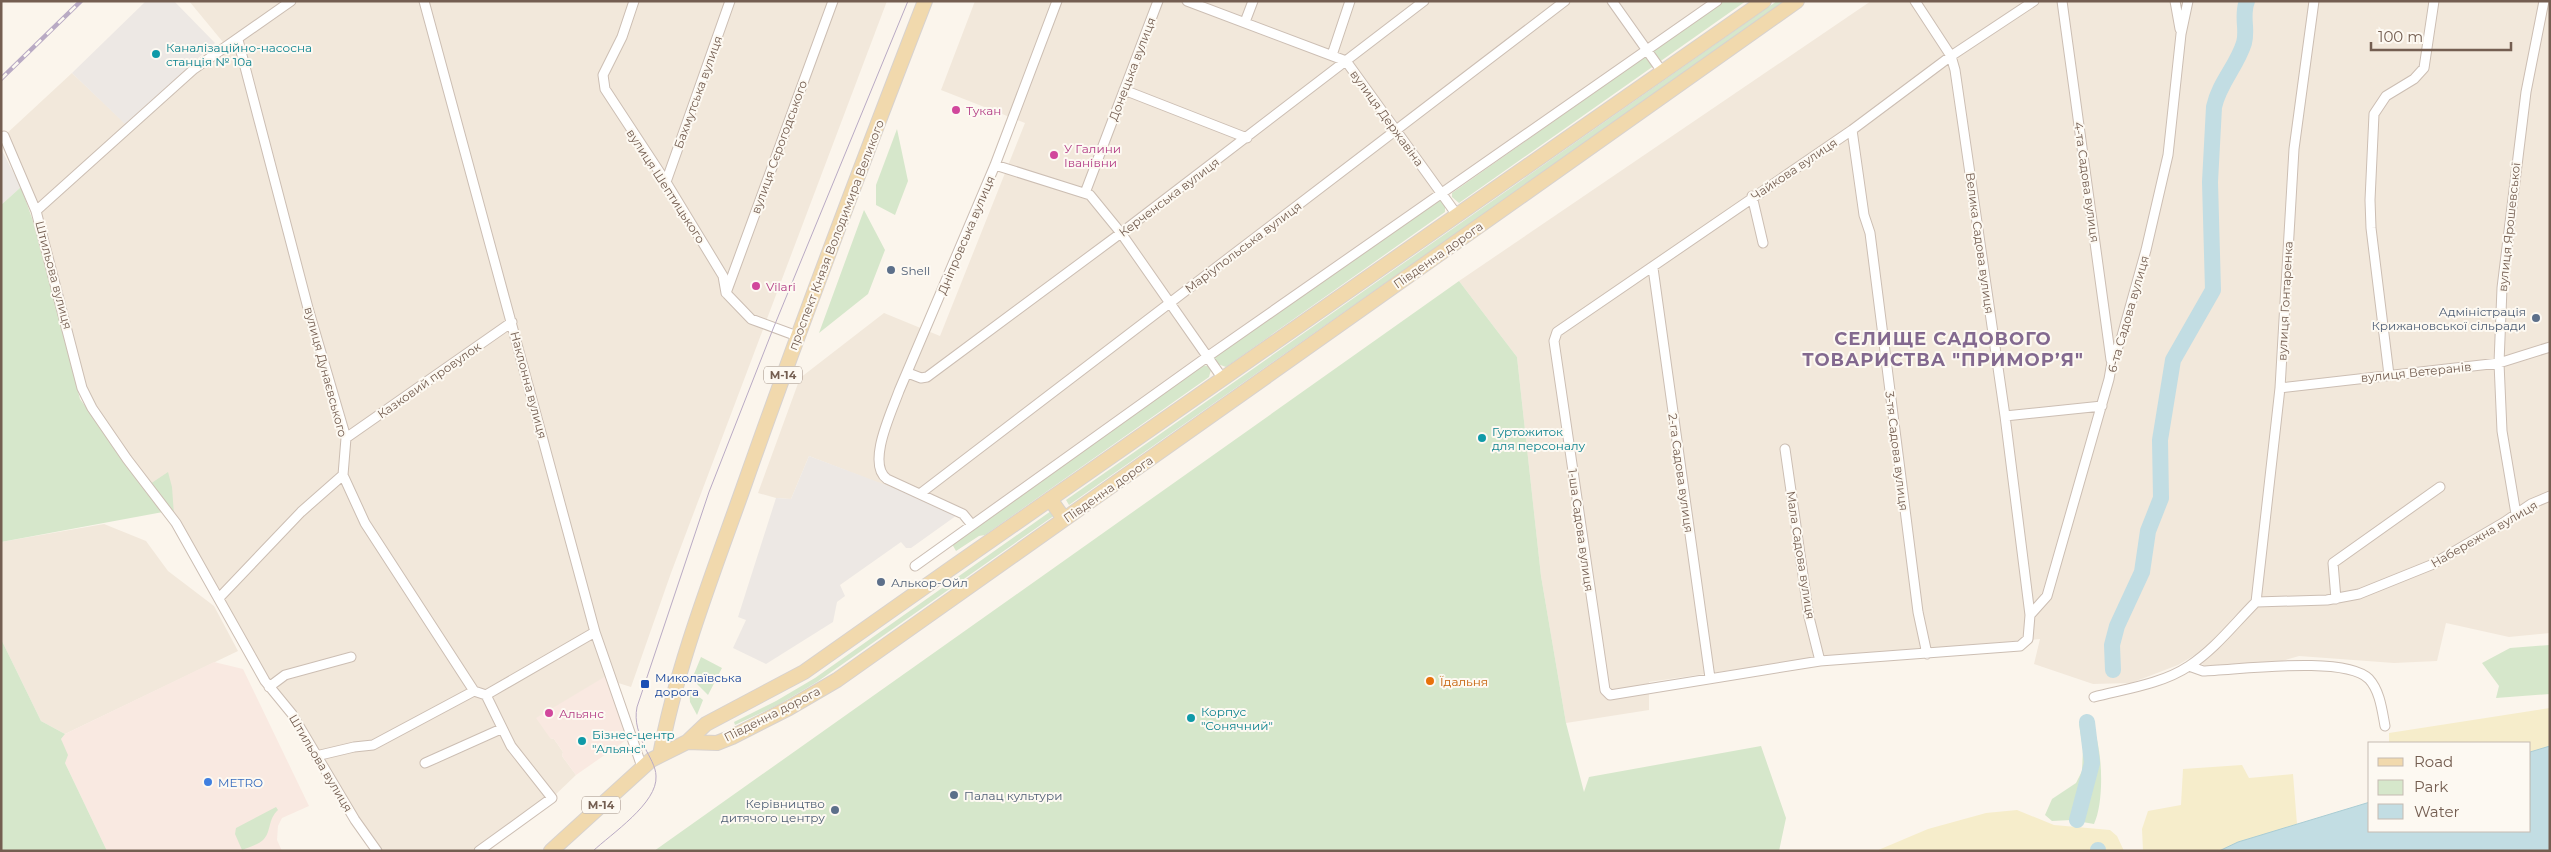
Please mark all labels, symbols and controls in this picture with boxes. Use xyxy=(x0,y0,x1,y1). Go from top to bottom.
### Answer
street label: Донецька вулиця xyxy=(1105,15,1159,123)
scale bar xyxy=(2371,20,2511,52)
text: 100 m xyxy=(2378,27,2423,46)
street label: Бахмутська вулиця xyxy=(671,33,725,151)
place label: Каналізаційно-насосна станція № 10а xyxy=(166,40,312,69)
marker: Каналізаційно-насосна станція № 10а xyxy=(150,48,162,60)
street label: вулиця Державіна xyxy=(1347,67,1427,169)
street label: вулиця Сєрогодського xyxy=(748,78,810,216)
place label: Тукан xyxy=(966,103,1001,118)
marker: Тукан xyxy=(950,104,962,116)
street label: проспект Князя Володимира Великого xyxy=(785,117,887,352)
street label: 4-та Садова вулиця xyxy=(2071,121,2103,243)
street label: вулиця Шептицького xyxy=(623,126,709,246)
street label: Чайкова вулиця xyxy=(1748,135,1840,203)
place label: У Галини Іванівни xyxy=(1064,141,1121,170)
marker: У Галини Іванівни xyxy=(1048,149,1060,161)
street label: Керченська вулиця xyxy=(1116,154,1222,240)
street label: вулиця Ярошевської xyxy=(2495,162,2523,292)
street label: Велика Садова вулиця xyxy=(1963,171,1997,315)
street label: Дніпровська вулиця xyxy=(934,173,998,297)
street label: Маріупольська вулиця xyxy=(1182,198,1304,296)
street label: Південна дорога xyxy=(1390,218,1486,292)
street label: Штильова вулиця xyxy=(32,219,76,331)
street label: вулиця Гонтаренка xyxy=(2274,241,2296,361)
street label: 6-та Садова вулиця xyxy=(2104,254,2152,374)
place label: Shell xyxy=(901,263,930,278)
marker: Shell xyxy=(885,264,897,276)
place label: Vilari xyxy=(766,279,796,294)
marker: Vilari xyxy=(750,280,762,292)
place label: Адміністрація Крижановської сільради xyxy=(2371,304,2526,333)
street label: вулиця Дунаєвського xyxy=(301,305,351,439)
marker: Адміністрація Крижановської сільради xyxy=(2530,312,2542,324)
district label: СЕЛИЩЕ САДОВОГО ТОВАРИСТВА "ПРИМОР’Я" xyxy=(1802,328,2084,371)
street label: Наклонна вулиця xyxy=(507,330,551,440)
street label: Казковий провулок xyxy=(374,339,484,421)
street label: вулиця Ветеранів xyxy=(2360,359,2472,385)
road number: М-14 xyxy=(764,366,802,384)
street label: 3-тя Садова вулиця xyxy=(1882,390,1912,512)
street label: 2-га Садова вулиця xyxy=(1665,412,1697,534)
place label: Гуртожиток для персоналу xyxy=(1492,424,1586,453)
marker: Гуртожиток для персоналу xyxy=(1476,432,1488,444)
street label: Південна дорога xyxy=(1060,452,1156,526)
street label: 1-ша Садова вулиця xyxy=(1565,468,1597,592)
street label: Мала Садова вулиця xyxy=(1783,490,1819,620)
street label: Набережна вулиця xyxy=(2428,497,2540,571)
place label: Алькор-Ойл xyxy=(891,575,968,590)
marker: Алькор-Ойл xyxy=(875,576,887,588)
place label: Миколаївська дорога xyxy=(655,670,742,699)
place label: Їдальня xyxy=(1440,674,1488,689)
marker: Їдальня xyxy=(1424,675,1436,687)
marker: Миколаївська дорога xyxy=(639,678,651,690)
street label: Південна дорога xyxy=(721,683,823,745)
place label: Корпус "Сонячний" xyxy=(1201,704,1273,733)
place label: Альянс xyxy=(559,706,604,721)
marker: Альянс xyxy=(543,707,555,719)
street label: Штильова вулиця xyxy=(286,711,356,815)
marker: Корпус "Сонячний" xyxy=(1185,712,1197,724)
place label: Бізнес-центр "Альянс" xyxy=(592,727,675,756)
marker: Бізнес-центр "Альянс" xyxy=(576,735,588,747)
legend xyxy=(2368,742,2531,832)
text: Road xyxy=(2414,752,2453,771)
place label: METRO xyxy=(218,775,263,790)
marker: METRO xyxy=(202,776,214,788)
text: Park xyxy=(2414,777,2448,796)
place label: Палац культури xyxy=(964,788,1063,803)
marker: Палац культури xyxy=(948,789,960,801)
road number: М-14 xyxy=(582,796,620,814)
place label: Керівництво дитячого центру xyxy=(721,796,825,825)
text: Water xyxy=(2414,802,2460,821)
marker: Керівництво дитячого центру xyxy=(829,804,841,816)

